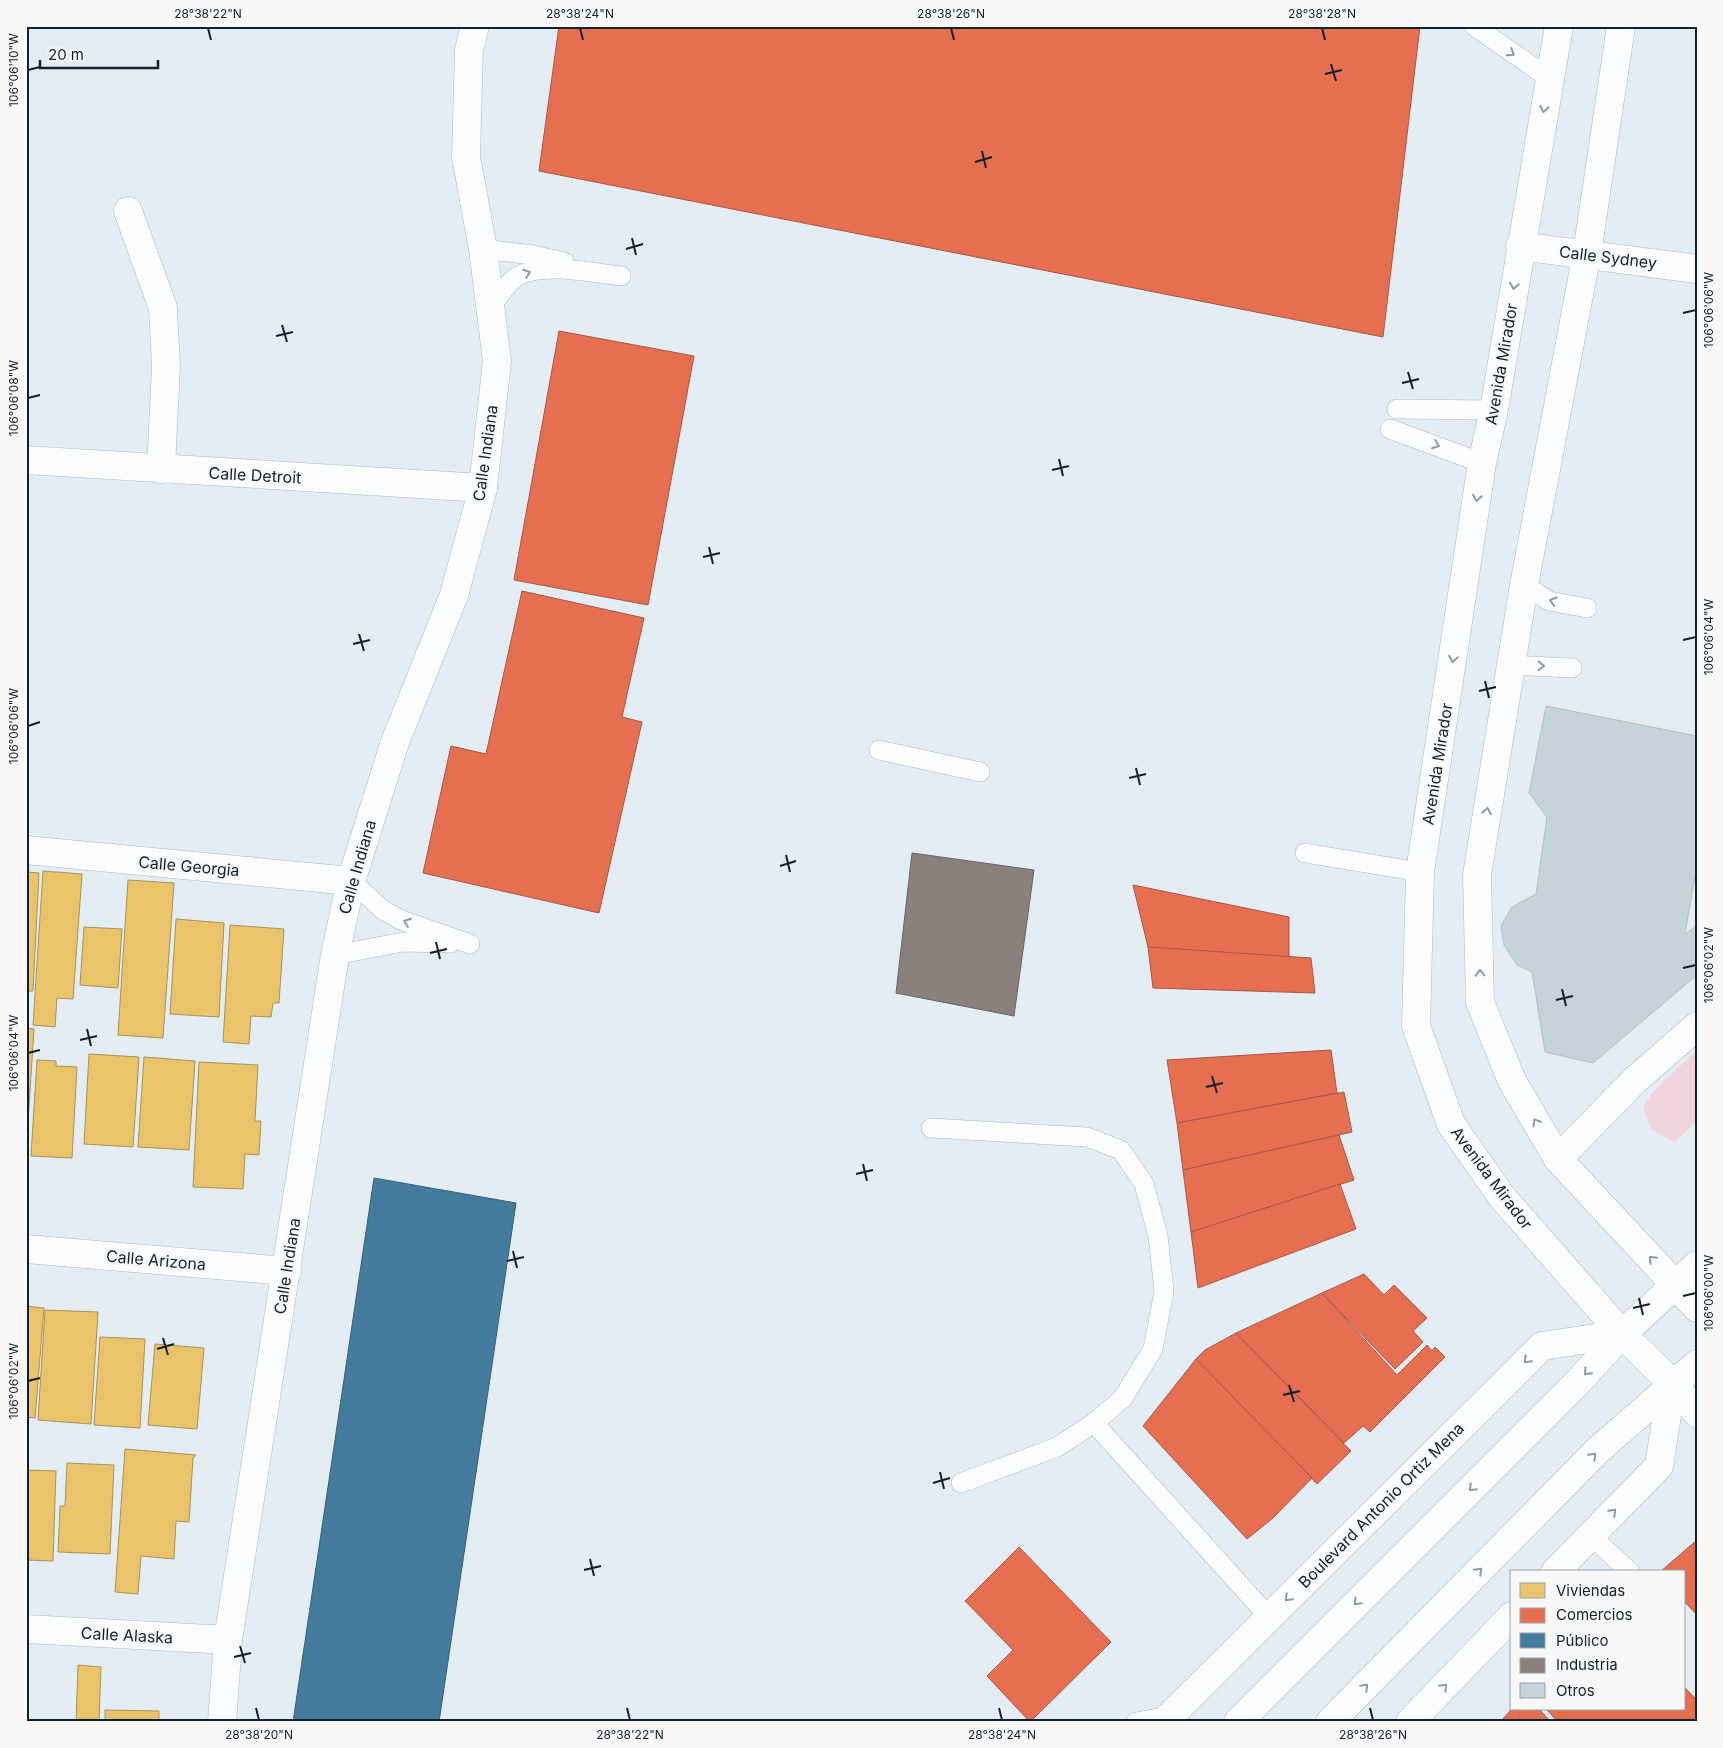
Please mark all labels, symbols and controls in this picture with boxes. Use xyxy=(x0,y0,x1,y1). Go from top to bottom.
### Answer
text: 28°38'22"N xyxy=(174,6,242,21)
text: 28°38'24"N xyxy=(546,6,614,21)
text: 28°38'26"N xyxy=(917,6,985,21)
text: 28°38'28"N xyxy=(1288,6,1356,21)
text: 106°06'10"W xyxy=(6,33,21,107)
scale bar xyxy=(40,38,158,70)
text: 20 m xyxy=(48,45,84,64)
one-way arrow xyxy=(1505,47,1514,56)
one-way arrow xyxy=(1539,104,1549,113)
street label: Calle Sydney xyxy=(1558,241,1658,273)
one-way arrow xyxy=(522,269,531,279)
text: 106°06'06"W xyxy=(1701,272,1716,348)
one-way arrow xyxy=(1509,282,1519,290)
street label: Avenida Mirador xyxy=(1480,302,1522,426)
text: 106°06'08"W xyxy=(6,360,21,436)
street label: Calle Indiana xyxy=(468,404,502,502)
one-way arrow xyxy=(1431,439,1440,450)
street label: Calle Detroit xyxy=(208,463,302,487)
one-way arrow xyxy=(1473,494,1483,502)
one-way arrow xyxy=(1550,597,1558,607)
text: 106°06'04"W xyxy=(1701,598,1716,675)
one-way arrow xyxy=(1448,655,1459,663)
one-way arrow xyxy=(1537,661,1545,672)
text: 106°06'06"W xyxy=(6,688,21,764)
street label: Avenida Mirador xyxy=(1417,702,1457,826)
one-way arrow xyxy=(1481,807,1492,815)
street label: Calle Indiana xyxy=(334,818,380,916)
street label: Calle Georgia xyxy=(138,852,240,880)
one-way arrow xyxy=(403,918,412,928)
text: 106°06'02"W xyxy=(1701,927,1716,1003)
one-way arrow xyxy=(1474,968,1485,976)
text: 106°06'04"W xyxy=(6,1014,21,1091)
one-way arrow xyxy=(1533,1119,1543,1128)
street label: Avenida Mirador xyxy=(1447,1123,1537,1233)
street label: Calle Indiana xyxy=(270,1216,304,1316)
street label: Calle Arizona xyxy=(105,1246,207,1274)
text: 106°06'00"W xyxy=(1701,1255,1716,1331)
one-way arrow xyxy=(1649,1256,1658,1265)
text: 106°06'02"W xyxy=(6,1343,21,1419)
one-way arrow xyxy=(1524,1354,1533,1363)
one-way arrow xyxy=(1584,1367,1593,1376)
street label: Boulevard Antonio Ortiz Mena xyxy=(1294,1418,1468,1592)
one-way arrow xyxy=(1587,1452,1596,1461)
one-way arrow xyxy=(1469,1482,1478,1491)
one-way arrow xyxy=(1608,1509,1617,1518)
one-way arrow xyxy=(1473,1568,1482,1577)
legend xyxy=(1510,1570,1686,1710)
text: Viviendas xyxy=(1556,1581,1625,1600)
one-way arrow xyxy=(1285,1593,1294,1602)
one-way arrow xyxy=(1354,1597,1363,1606)
text: Comercios xyxy=(1556,1605,1632,1624)
street label: Calle Alaska xyxy=(80,1623,174,1647)
text: Público xyxy=(1556,1631,1608,1650)
text: Industria xyxy=(1556,1655,1618,1674)
text: Otros xyxy=(1556,1681,1595,1700)
one-way arrow xyxy=(1438,1683,1447,1692)
one-way arrow xyxy=(1359,1684,1368,1693)
text: 28°38'20"N xyxy=(225,1727,293,1742)
text: 28°38'22"N xyxy=(596,1727,664,1742)
text: 28°38'24"N xyxy=(968,1727,1036,1742)
text: 28°38'26"N xyxy=(1339,1727,1407,1742)

